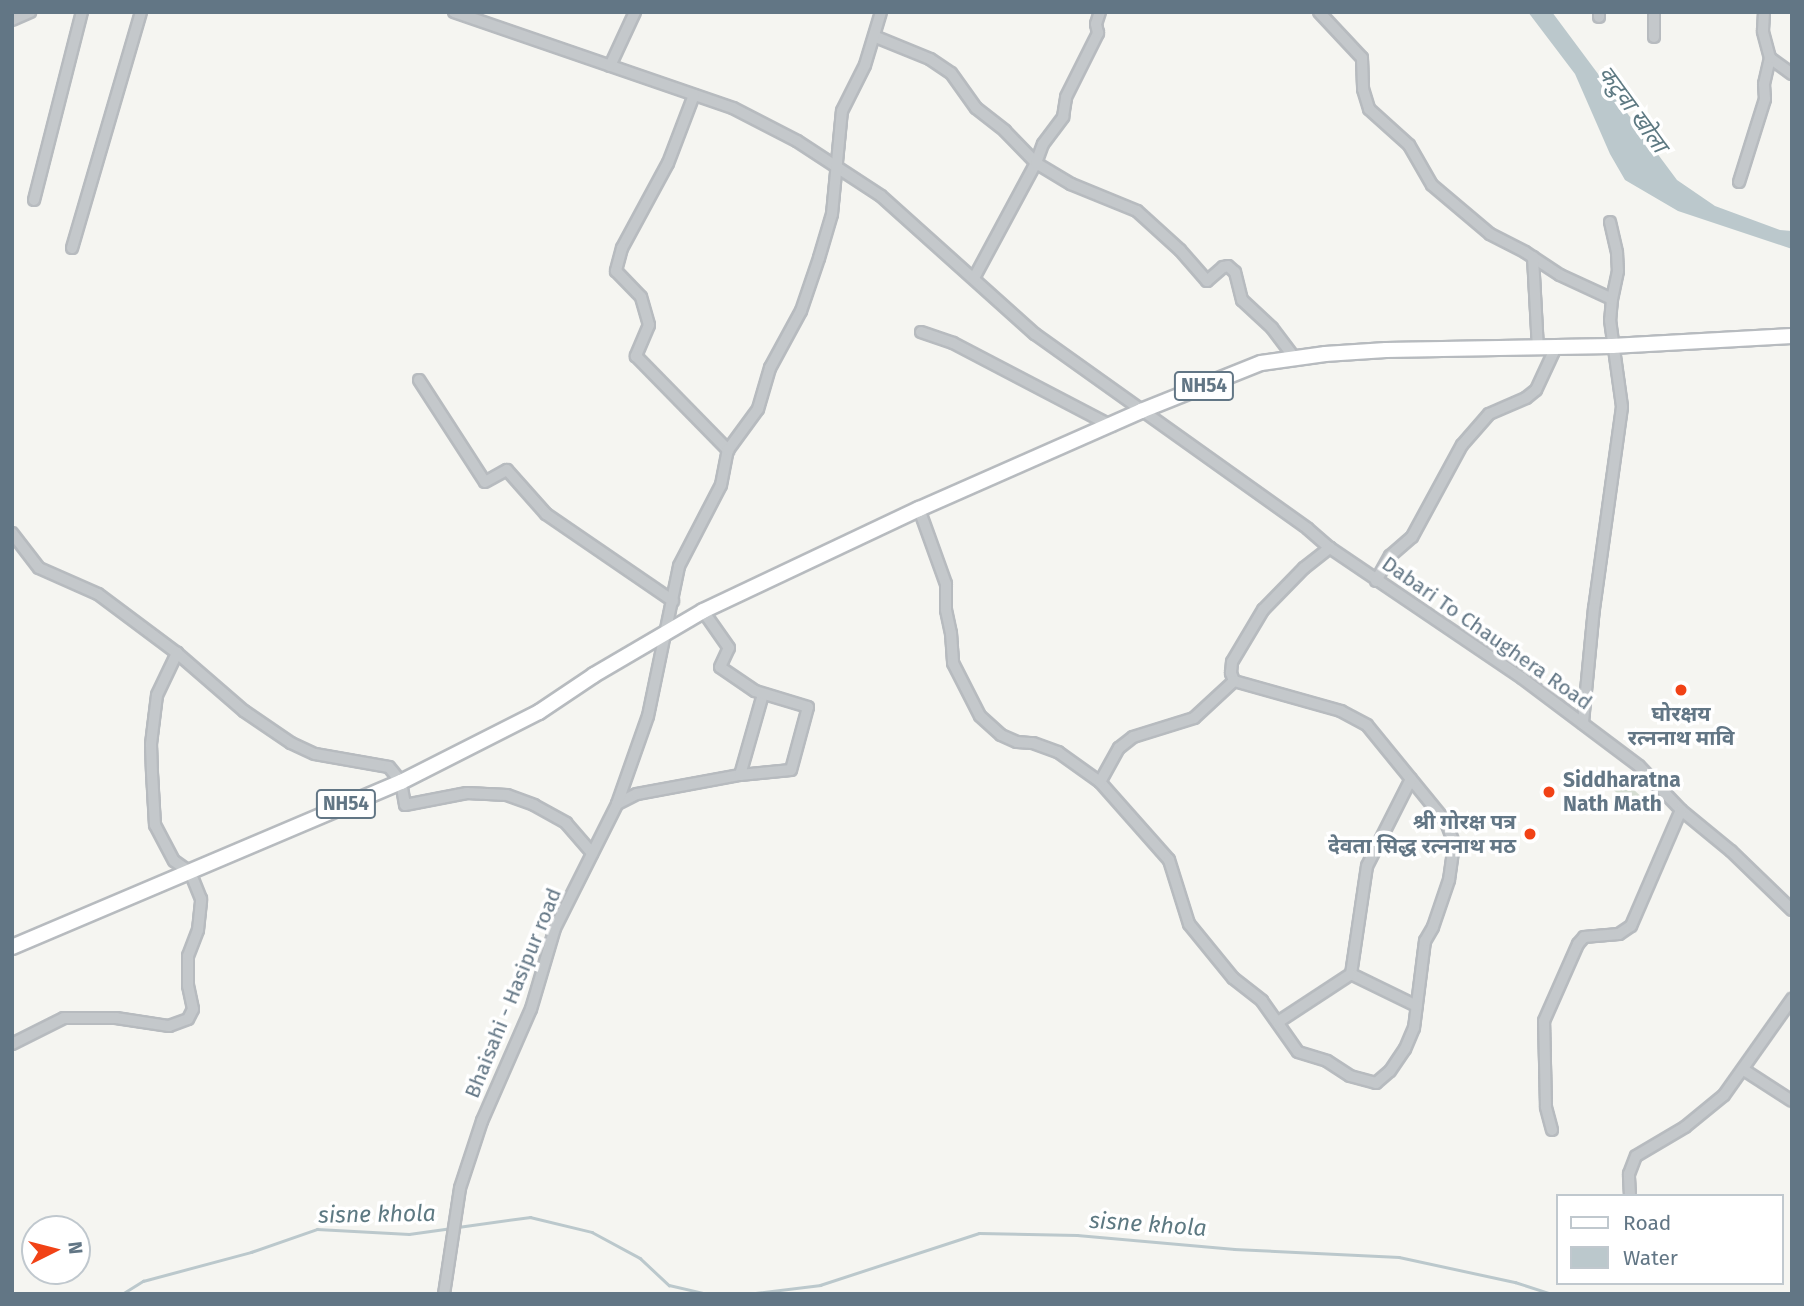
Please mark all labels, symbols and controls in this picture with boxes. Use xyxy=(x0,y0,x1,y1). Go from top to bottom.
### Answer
water label: कटुवा खोला xyxy=(1592,60,1674,158)
road number: NH54 xyxy=(1172,370,1236,402)
street label: Dabari To Chaughera Road xyxy=(1377,551,1597,715)
marker: घोरक्षय रत्ननाथ मावि xyxy=(1673,682,1689,698)
place label: घोरक्षय रत्ननाथ मावि xyxy=(1628,701,1734,751)
place label: Siddharatna Nath Math xyxy=(1563,767,1681,817)
marker: Siddharatna Nath Math xyxy=(1541,784,1557,800)
road number: NH54 xyxy=(314,789,378,820)
place label: श्री गोरक्ष पत्र देवता सिद्ध रत्ननाथ मठ xyxy=(1328,809,1516,859)
marker: श्री गोरक्ष पत्र देवता सिद्ध रत्ननाथ मठ xyxy=(1522,826,1538,842)
street label: Bhaisahi - Hasipur road xyxy=(459,884,567,1102)
legend xyxy=(1556,1194,1783,1285)
water label: sisne khola xyxy=(318,1199,436,1229)
water label: sisne khola xyxy=(1088,1206,1208,1242)
text: Road xyxy=(1623,1210,1671,1236)
north arrow xyxy=(21,1215,91,1285)
text: N xyxy=(63,1240,87,1255)
text: Water xyxy=(1623,1245,1678,1271)

